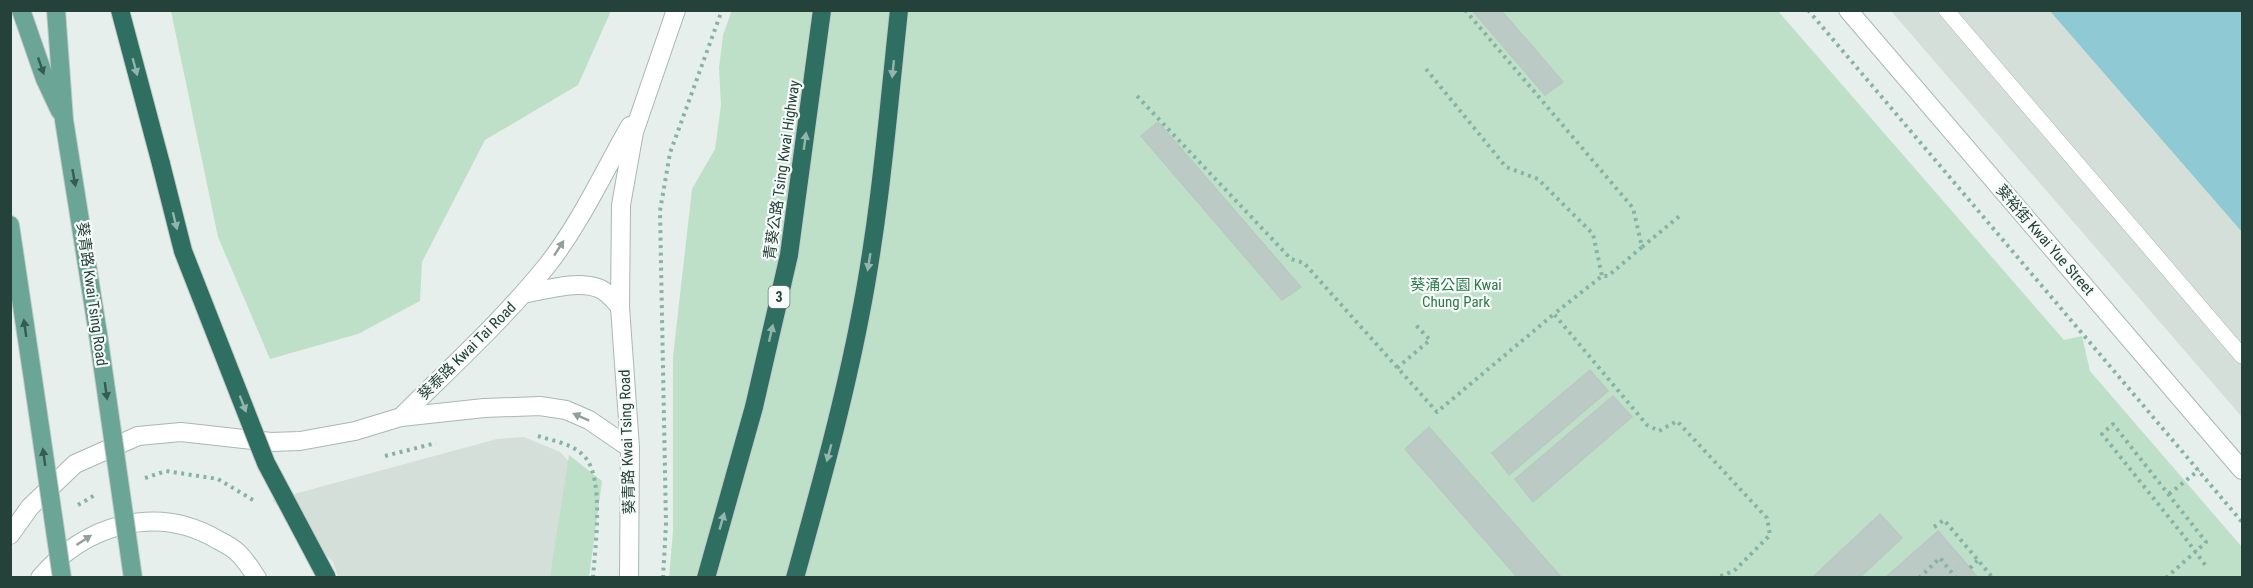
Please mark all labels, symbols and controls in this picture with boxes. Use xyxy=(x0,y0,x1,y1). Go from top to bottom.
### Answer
one-way arrow xyxy=(36,57,46,75)
one-way arrow xyxy=(131,58,140,76)
one-way arrow xyxy=(888,59,898,78)
street label: 青葵公路 Tsing Kwai Highway xyxy=(761,79,803,261)
one-way arrow xyxy=(800,131,809,150)
one-way arrow xyxy=(70,169,79,188)
street label: 葵裕街 Kwai Yue Street xyxy=(1992,181,2098,299)
one-way arrow xyxy=(171,212,181,230)
street label: 葵青路 Kwai Tsing Road xyxy=(73,221,111,367)
one-way arrow xyxy=(553,241,565,257)
one-way arrow xyxy=(864,253,873,272)
park label: 葵涌公園 Kwai Chung Park xyxy=(1410,276,1502,311)
road number: 3 xyxy=(768,286,790,308)
street label: 葵泰路 Kwai Tai Road xyxy=(414,298,520,404)
one-way arrow xyxy=(21,318,30,337)
one-way arrow xyxy=(767,323,776,342)
street label: 葵青路 Kwai Tsing Road xyxy=(615,369,639,515)
one-way arrow xyxy=(102,382,111,401)
one-way arrow xyxy=(239,395,248,413)
one-way arrow xyxy=(572,412,590,422)
one-way arrow xyxy=(824,444,833,462)
one-way arrow xyxy=(40,448,49,467)
one-way arrow xyxy=(718,512,727,530)
one-way arrow xyxy=(76,534,92,546)

